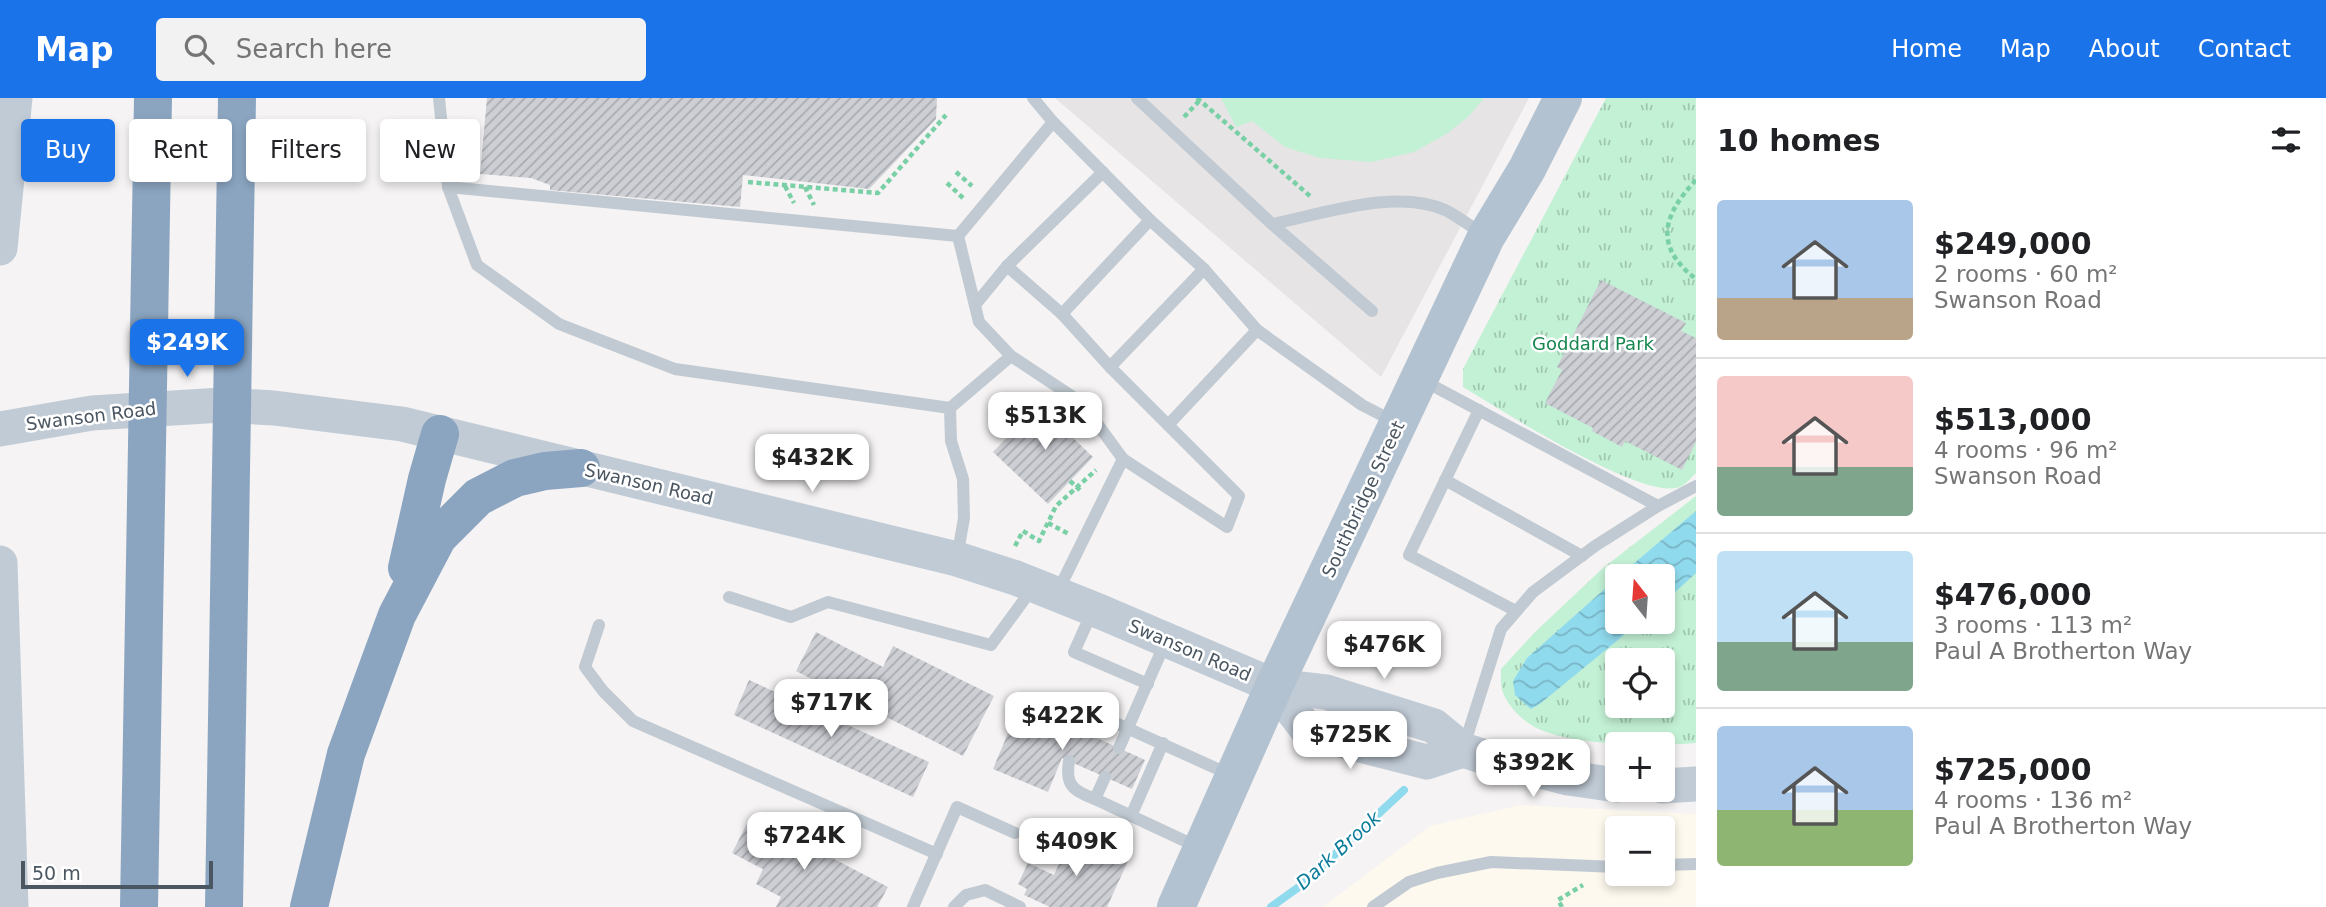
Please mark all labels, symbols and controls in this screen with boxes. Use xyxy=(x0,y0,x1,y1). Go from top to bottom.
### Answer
search box xyxy=(156,18,646,81)
text: Map xyxy=(35,30,114,69)
icon: search xyxy=(180,30,218,68)
text: Search here xyxy=(236,34,392,64)
text: Home xyxy=(1891,35,1962,63)
text: Map xyxy=(2000,35,2051,63)
text: About xyxy=(2089,35,2160,63)
text: Contact xyxy=(2198,35,2291,63)
chip: Buy xyxy=(21,119,115,182)
chip: Rent xyxy=(129,119,232,182)
chip: Filters xyxy=(246,119,366,182)
chip: New xyxy=(380,119,480,182)
icon: filters xyxy=(2267,121,2305,159)
text: 10 homes xyxy=(1717,123,1881,158)
text: $249,000 xyxy=(1934,226,2092,261)
icon: home xyxy=(1773,228,1857,312)
text: 2 rooms · 60 m² xyxy=(1934,261,2118,287)
text: Swanson Road xyxy=(1934,287,2102,313)
pin: $249K xyxy=(138,320,236,379)
text: $249K xyxy=(146,329,228,355)
park label: Goddard Park xyxy=(1532,333,1655,354)
pin: $513K xyxy=(996,392,1094,452)
street label: Swanson Road xyxy=(25,398,157,434)
text: $513K xyxy=(1004,402,1086,428)
text: $513,000 xyxy=(1934,402,2092,437)
icon: home xyxy=(1773,404,1857,488)
street label: Southbridge Street xyxy=(1317,417,1409,581)
pin: $432K xyxy=(763,434,861,494)
text: 4 rooms · 96 m² xyxy=(1934,437,2118,463)
text: $432K xyxy=(771,444,853,470)
street label: Swanson Road xyxy=(583,459,715,509)
text: Swanson Road xyxy=(1934,463,2102,489)
north arrow xyxy=(1605,564,1675,634)
map controls xyxy=(1605,564,1675,886)
text: $476,000 xyxy=(1934,577,2092,612)
icon: home xyxy=(1773,579,1857,663)
text: 3 rooms · 113 m² xyxy=(1934,612,2132,638)
street label: Swanson Road xyxy=(1125,615,1255,685)
pin: $476K xyxy=(1335,622,1433,681)
text: $476K xyxy=(1343,631,1425,657)
text: Paul A Brotherton Way xyxy=(1934,638,2192,664)
button: locate xyxy=(1605,648,1675,718)
pin: $717K xyxy=(782,680,880,739)
text: $717K xyxy=(790,689,872,715)
pin: $422K xyxy=(1013,692,1111,752)
text: $422K xyxy=(1021,702,1103,728)
pin: $725K xyxy=(1301,712,1399,771)
text: $725K xyxy=(1309,721,1391,747)
button: + xyxy=(1605,732,1675,802)
pin: $392K xyxy=(1484,740,1582,799)
text: $392K xyxy=(1492,749,1574,775)
text: $725,000 xyxy=(1934,752,2092,787)
icon: home xyxy=(1773,754,1857,838)
text: 4 rooms · 136 m² xyxy=(1934,787,2132,813)
water label: Dark Brook xyxy=(1291,806,1386,894)
pin: $724K xyxy=(755,812,853,872)
text: Paul A Brotherton Way xyxy=(1934,813,2192,839)
button: − xyxy=(1605,816,1675,886)
pin: $409K xyxy=(1027,818,1125,878)
text: $724K xyxy=(763,822,845,848)
text: $409K xyxy=(1035,828,1117,854)
scale bar xyxy=(21,858,214,890)
text: 50 m xyxy=(32,862,81,884)

